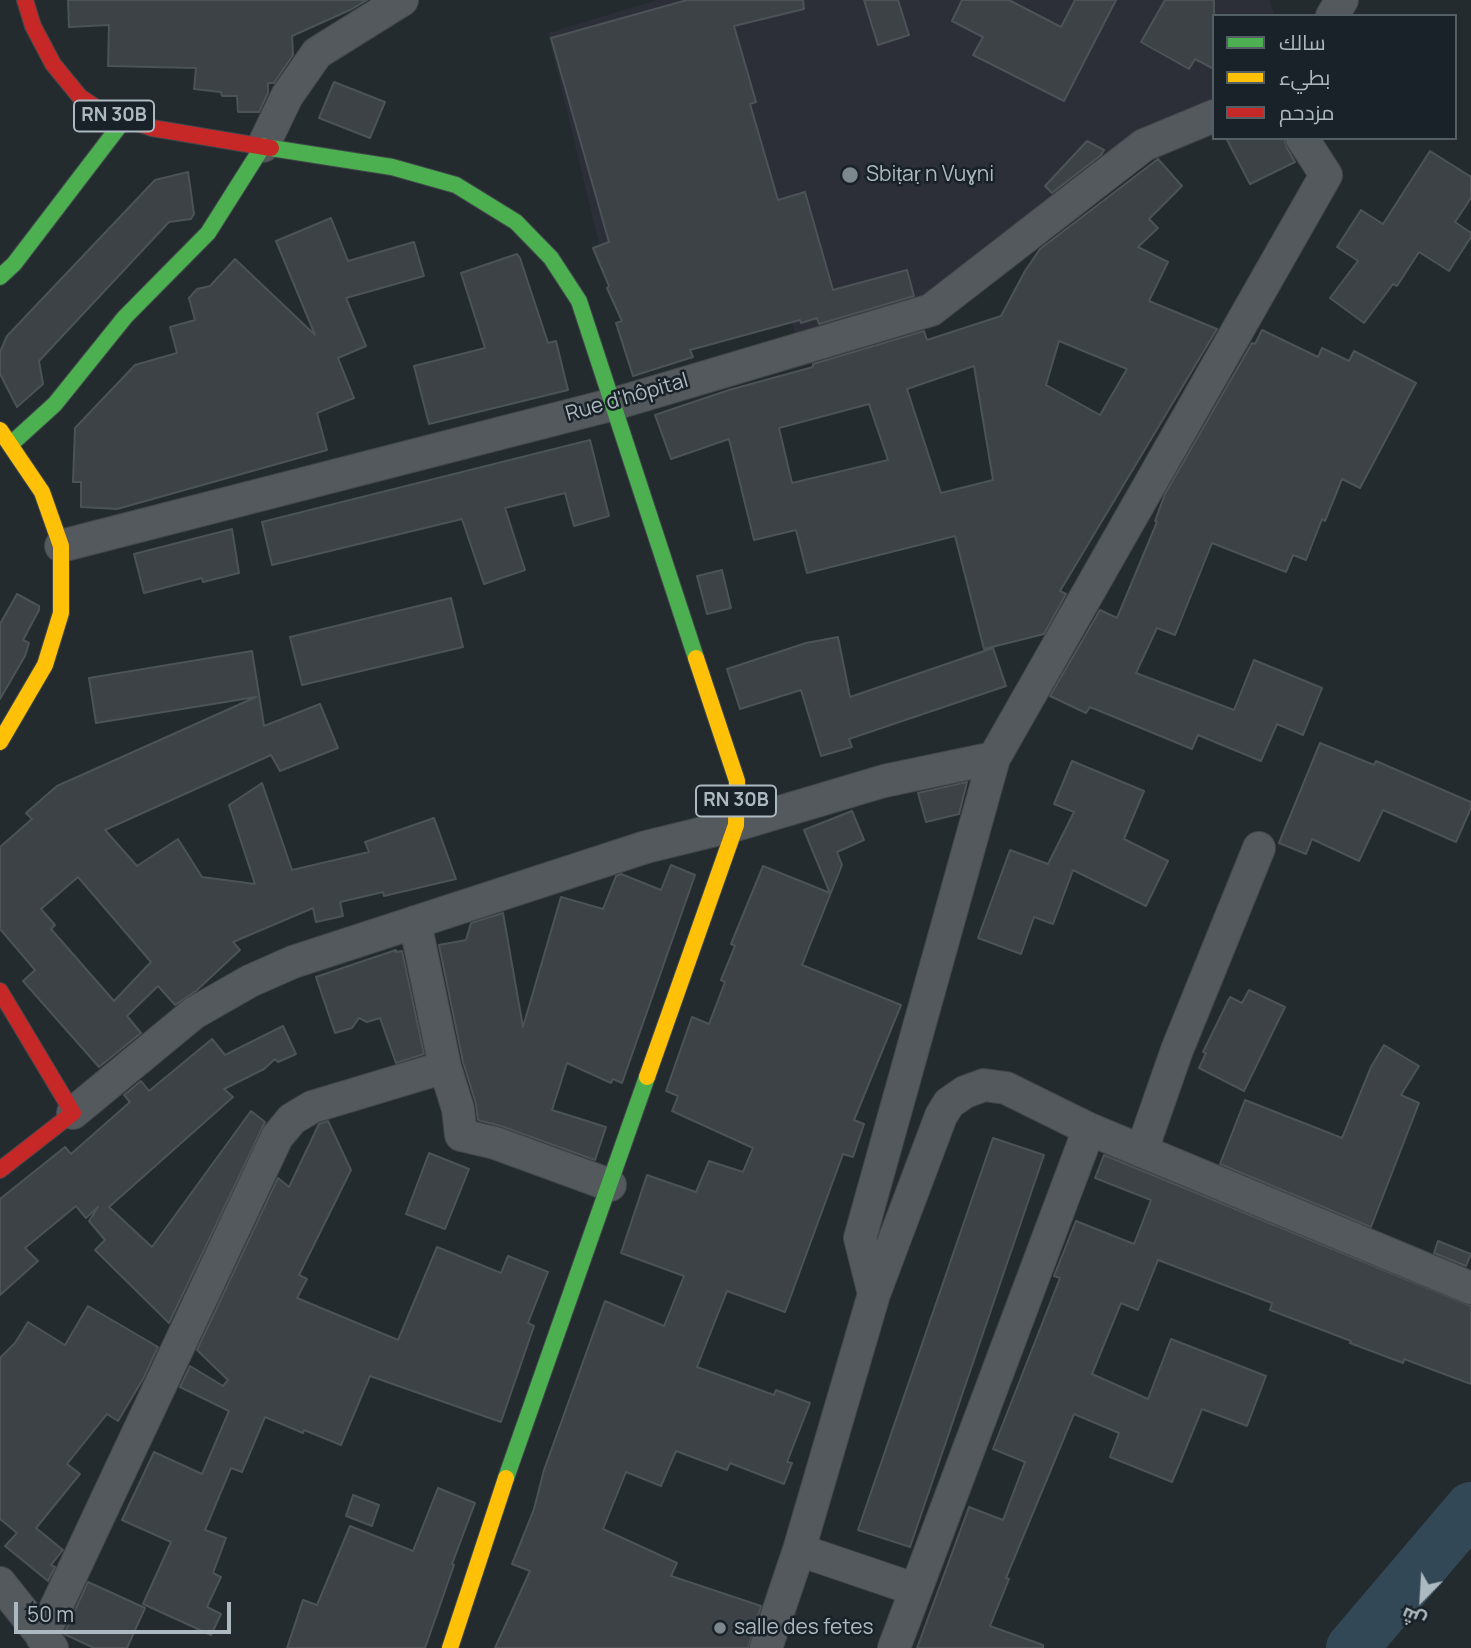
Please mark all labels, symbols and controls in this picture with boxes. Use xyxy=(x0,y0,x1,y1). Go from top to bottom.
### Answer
legend xyxy=(1212,14,1457,140)
text: سالك xyxy=(1279,28,1326,56)
text: بطيء xyxy=(1279,63,1330,91)
text: مزدحم xyxy=(1279,98,1334,126)
road number: RN 30B xyxy=(74,100,154,132)
place label: Sbiṭaṛ n Vuɣni xyxy=(866,162,994,188)
marker: Sbiṭaṛ n Vuɣni xyxy=(840,165,860,185)
street label: Rue d'hôpital xyxy=(563,368,691,428)
road number: RN 30B xyxy=(696,786,776,816)
north arrow xyxy=(1387,1564,1457,1634)
scale bar xyxy=(18,1588,234,1632)
text: 50 m xyxy=(27,1600,74,1628)
text: ش xyxy=(1397,1601,1430,1635)
place label: salle des fetes xyxy=(734,1615,874,1641)
marker: salle des fetes xyxy=(712,1620,728,1636)

